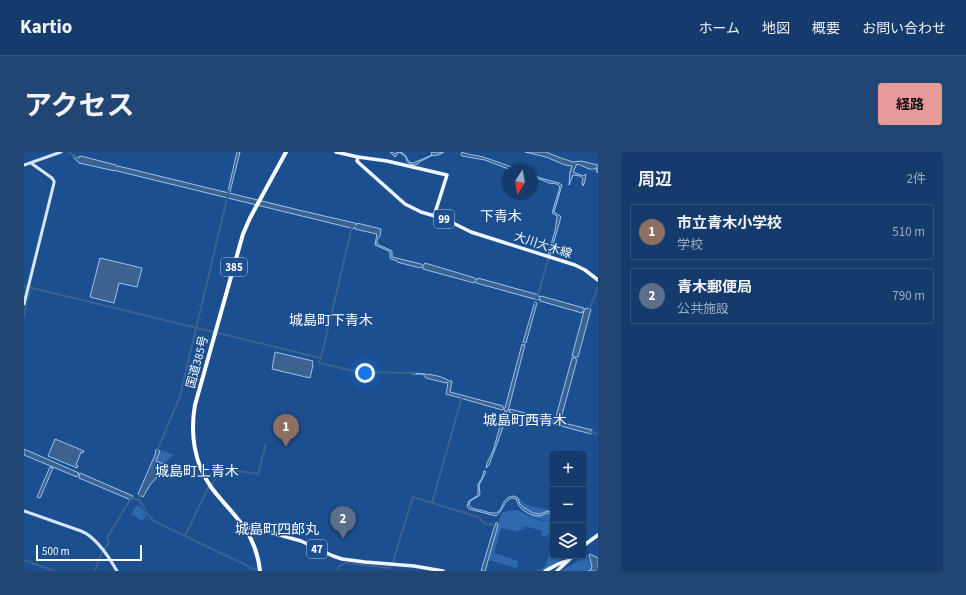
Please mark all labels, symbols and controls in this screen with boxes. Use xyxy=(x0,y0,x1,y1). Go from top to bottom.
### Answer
text: Kartio xyxy=(20,14,72,41)
text: ホーム xyxy=(698,19,740,39)
text: 地図 xyxy=(762,19,790,39)
text: 概要 xyxy=(812,19,840,39)
text: お問い合わせ xyxy=(862,19,946,39)
button: 経路 xyxy=(878,83,942,125)
text: アクセス xyxy=(24,86,135,126)
north arrow xyxy=(502,164,538,200)
text: 周辺 xyxy=(638,168,672,192)
text: 2件 xyxy=(907,170,926,188)
district label: 下青木 xyxy=(480,207,522,227)
road number: 99 xyxy=(434,210,454,228)
text: 市立青木小学校 xyxy=(677,213,782,234)
text: 1 xyxy=(649,223,655,241)
text: 510 m xyxy=(892,223,925,241)
street label: 大川大木線 xyxy=(512,228,574,263)
text: 学校 xyxy=(677,236,703,254)
road number: 385 xyxy=(221,258,247,276)
text: 青木郵便局 xyxy=(677,277,752,298)
text: 2 xyxy=(649,287,655,305)
text: 790 m xyxy=(892,287,925,305)
text: 公共施設 xyxy=(677,300,729,318)
district label: 城島町下青木 xyxy=(289,311,373,331)
street label: 国道385号 xyxy=(182,334,213,390)
your location xyxy=(355,363,375,383)
district label: 城島町西青木 xyxy=(483,411,567,431)
pin: 1 xyxy=(273,414,299,447)
map controls xyxy=(550,451,586,559)
button: + xyxy=(550,451,586,487)
district label: 城島町上青木 xyxy=(155,462,239,482)
button: − xyxy=(550,487,586,523)
pin: 2 xyxy=(330,506,356,539)
district label: 城島町四郎丸 xyxy=(235,520,319,540)
button: layers xyxy=(550,523,586,559)
road number: 47 xyxy=(307,540,327,558)
scale bar xyxy=(36,543,142,562)
text: 500 m xyxy=(42,544,70,559)

